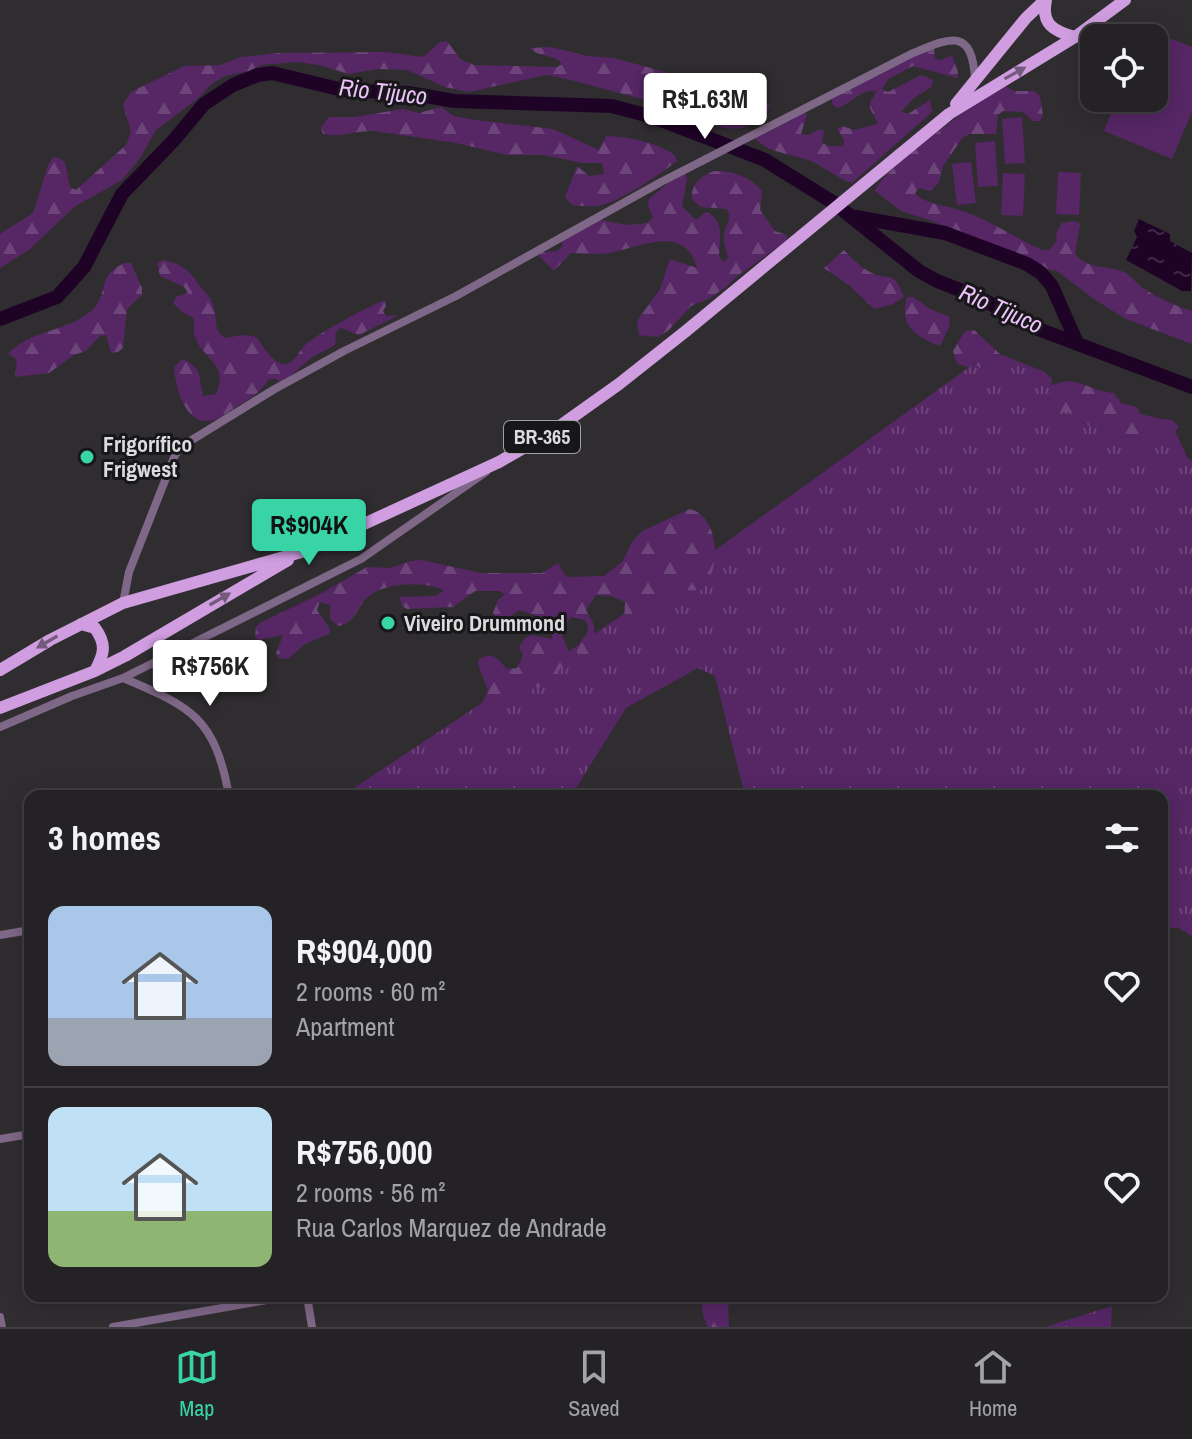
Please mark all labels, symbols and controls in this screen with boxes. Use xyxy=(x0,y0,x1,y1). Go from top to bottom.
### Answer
map controls xyxy=(1080,24,1168,112)
button: locate xyxy=(1080,24,1168,112)
one-way arrow xyxy=(1004,66,1027,80)
water label: Rio Tijuco xyxy=(337,70,429,112)
pin: R$1.63M xyxy=(631,73,779,141)
text: R$1.63M xyxy=(662,81,748,116)
water label: Rio Tijuco xyxy=(955,275,1048,341)
road number: BR-365 xyxy=(504,421,580,453)
place label: Frigorífico Frigwest xyxy=(103,429,192,484)
marker: Frigorífico Frigwest xyxy=(78,448,96,466)
pin: R$904K xyxy=(244,499,374,567)
text: R$904K xyxy=(270,507,348,542)
one-way arrow xyxy=(209,592,231,606)
place label: Viveiro Drummond xyxy=(404,608,565,638)
marker: Viveiro Drummond xyxy=(379,614,397,632)
one-way arrow xyxy=(36,635,59,649)
pin: R$756K xyxy=(145,640,275,708)
text: R$756K xyxy=(171,648,249,683)
text: 3 homes xyxy=(48,815,161,861)
icon: filters xyxy=(1100,816,1144,860)
text: R$904,000 xyxy=(296,928,432,974)
icon: home xyxy=(112,938,208,1034)
icon: heart xyxy=(1100,964,1144,1008)
text: 2 rooms · 60 m² xyxy=(296,974,445,1009)
text: Apartment xyxy=(296,1009,394,1044)
text: R$756,000 xyxy=(296,1129,432,1175)
icon: home xyxy=(112,1139,208,1235)
icon: heart xyxy=(1100,1165,1144,1209)
text: 2 rooms · 56 m² xyxy=(296,1175,445,1210)
text: Rua Carlos Marquez de Andrade xyxy=(296,1210,607,1245)
tab: Map xyxy=(175,1345,219,1423)
tab: Saved xyxy=(568,1345,620,1423)
tab: Home xyxy=(969,1345,1017,1423)

